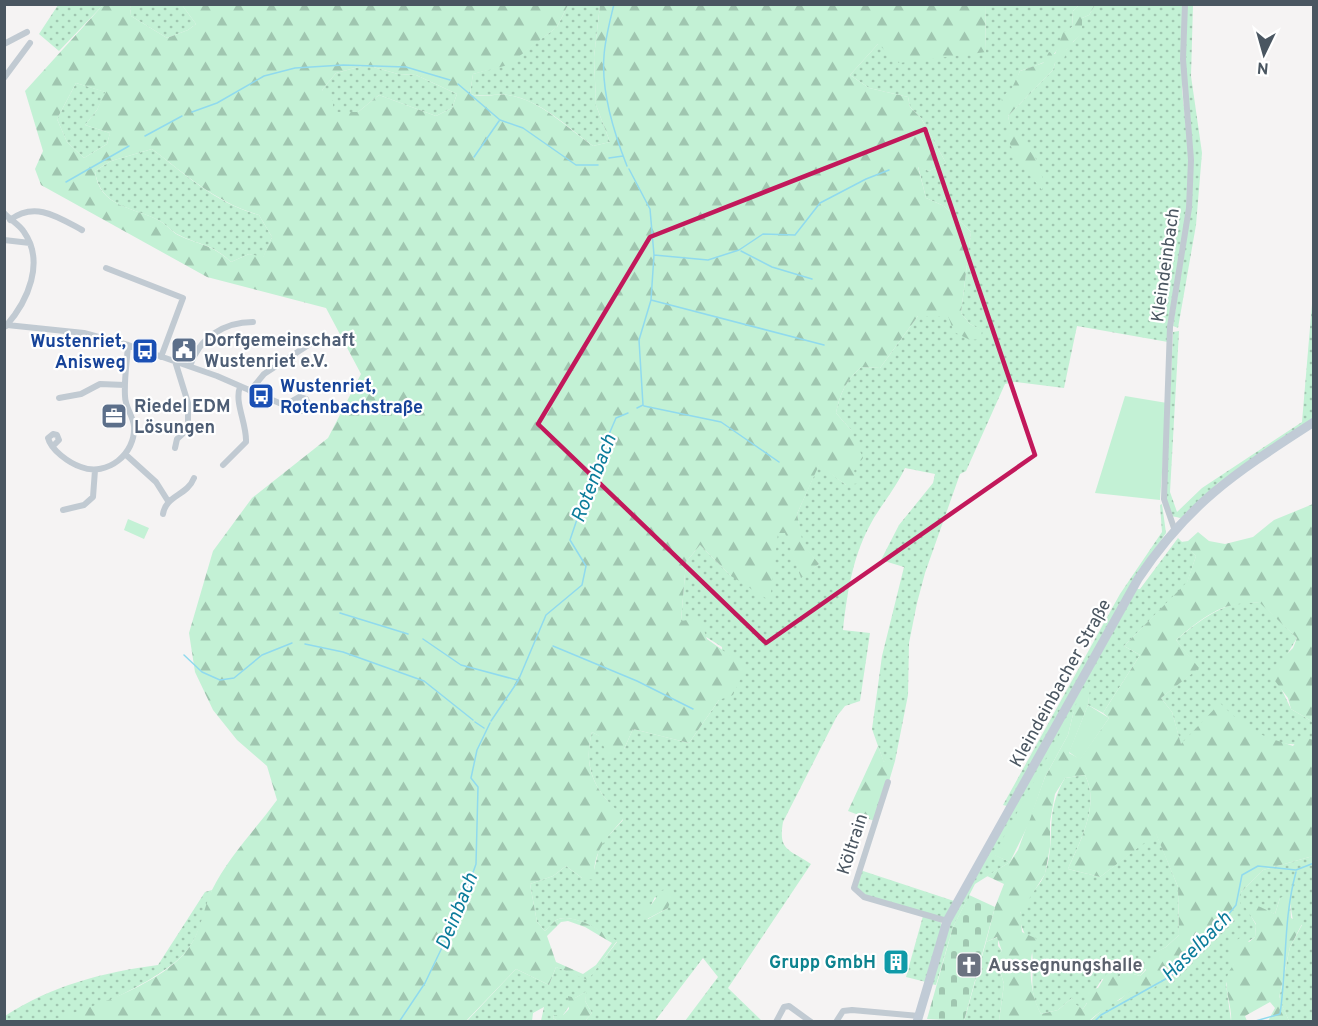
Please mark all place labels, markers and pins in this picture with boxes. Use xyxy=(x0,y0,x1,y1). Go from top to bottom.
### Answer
place label: Dorfgemeinschaft Wustenriet e.V. xyxy=(204,330,355,374)
place label: Wustenriet, Anisweg xyxy=(30,331,126,375)
public building icon: Dorfgemeinschaft Wustenriet e.V. xyxy=(169,335,199,365)
bus stop icon: Wustenriet, Anisweg xyxy=(130,336,160,366)
place label: Wustenriet, Rotenbachstraße xyxy=(280,376,423,420)
bus stop icon: Wustenriet, Rotenbachstraße xyxy=(246,381,276,411)
place label: Riedel EDM Lösungen xyxy=(134,396,230,440)
office icon: Riedel EDM Lösungen xyxy=(99,401,129,431)
building icon: Grupp GmbH xyxy=(881,947,911,977)
church icon: Aussegnungshalle xyxy=(954,950,984,980)
place label: Grupp GmbH xyxy=(769,952,876,975)
place label: Aussegnungshalle xyxy=(988,955,1142,978)

